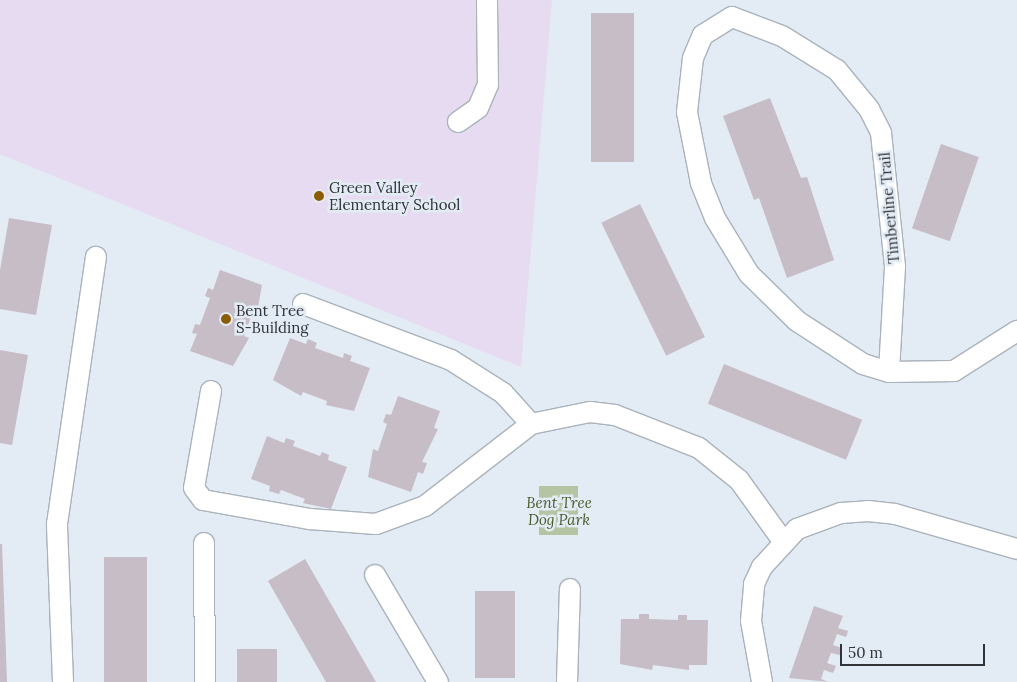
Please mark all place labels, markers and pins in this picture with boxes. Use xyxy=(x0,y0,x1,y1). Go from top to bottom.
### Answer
place label: Green Valley Elementary School xyxy=(329,178,460,213)
marker: Green Valley Elementary School xyxy=(313,190,325,202)
place label: Bent Tree S-Building xyxy=(236,301,309,336)
marker: Bent Tree S-Building xyxy=(220,313,232,325)

